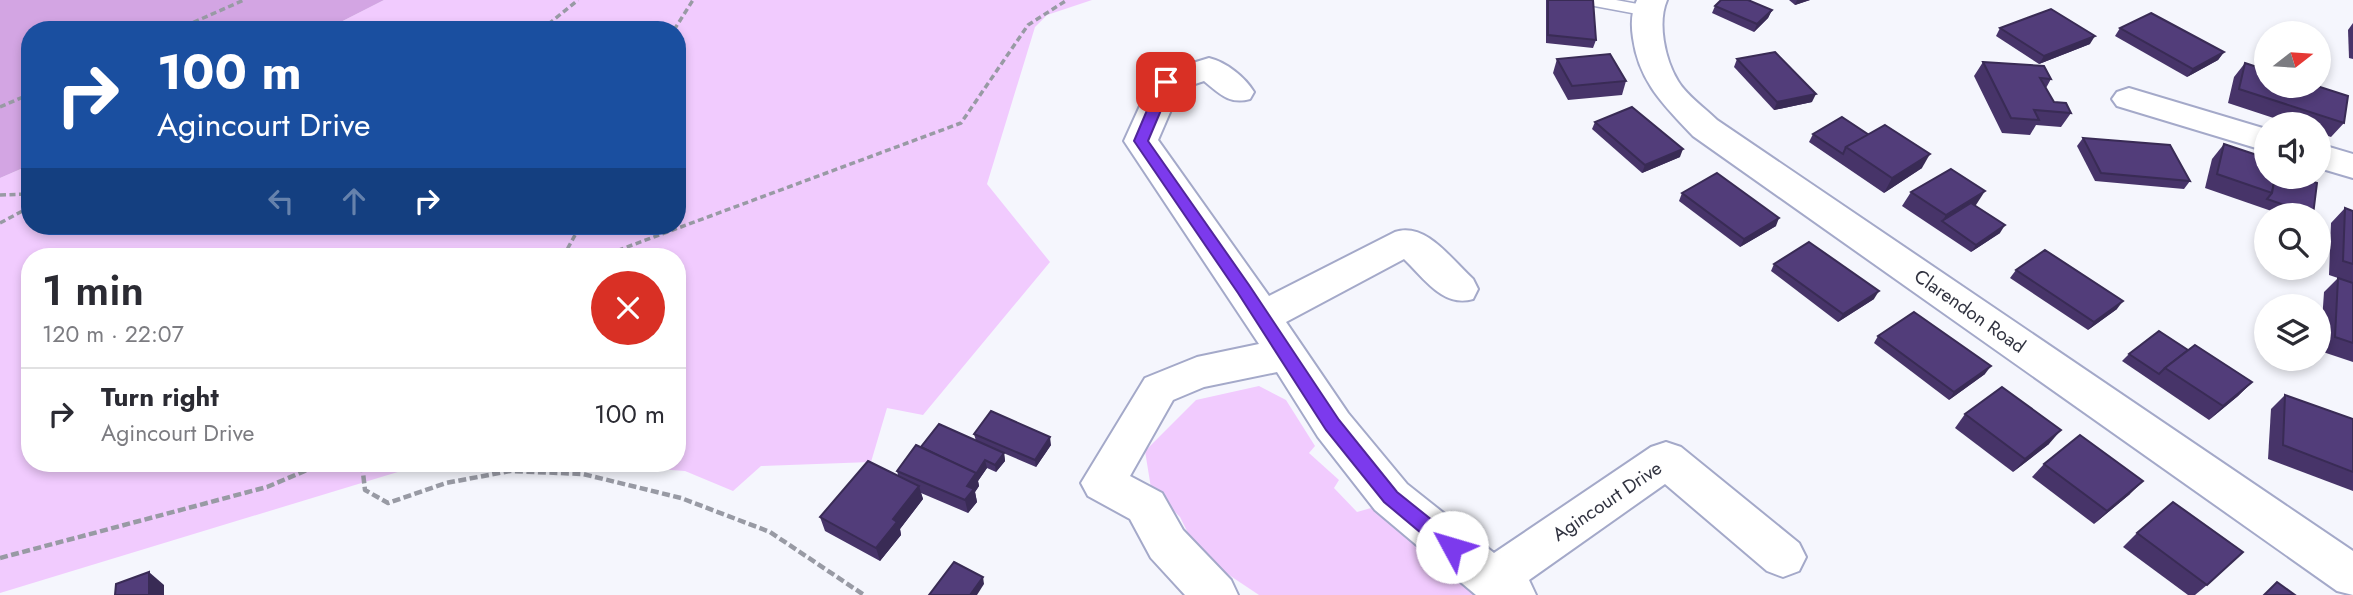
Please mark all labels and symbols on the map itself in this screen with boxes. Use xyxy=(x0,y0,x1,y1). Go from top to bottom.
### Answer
north arrow xyxy=(2254,21,2331,98)
pin xyxy=(1136,52,1196,112)
street label: Clarendon Road xyxy=(1909,263,2031,359)
street label: Agincourt Drive xyxy=(1547,454,1667,548)
position arrow xyxy=(1415,510,1489,584)

